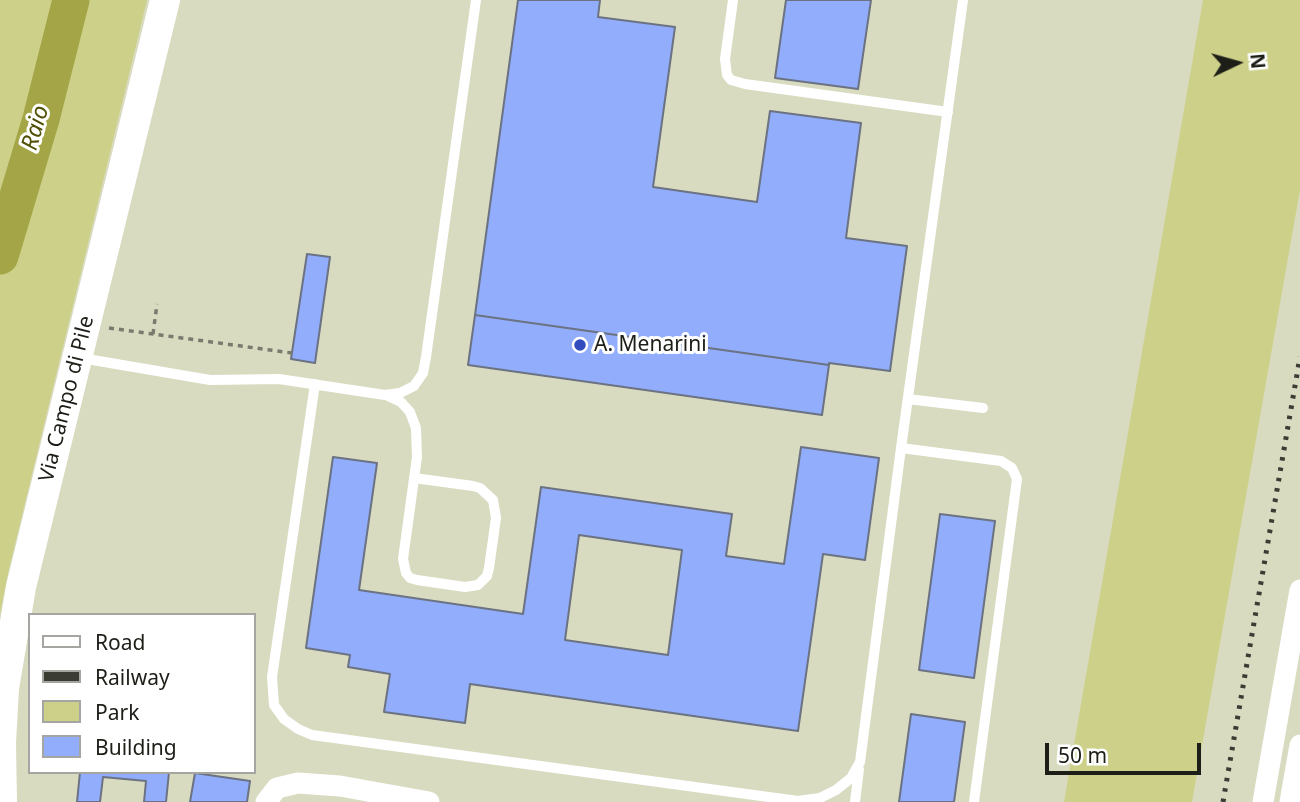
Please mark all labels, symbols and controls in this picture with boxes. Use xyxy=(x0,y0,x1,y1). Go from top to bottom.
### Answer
north arrow xyxy=(1202,28,1272,98)
text: N xyxy=(1244,52,1272,70)
water label: Raio xyxy=(17,103,55,153)
street label: Via Campo di Pile xyxy=(34,313,100,485)
place label: A. Menarini xyxy=(594,332,707,358)
marker: A. Menarini xyxy=(572,337,588,353)
legend xyxy=(28,613,256,774)
text: Road xyxy=(95,628,145,656)
text: Railway xyxy=(95,663,170,691)
text: Park xyxy=(95,698,139,726)
scale bar xyxy=(1048,728,1204,772)
text: Building xyxy=(95,733,177,761)
text: 50 m xyxy=(1058,741,1107,769)

